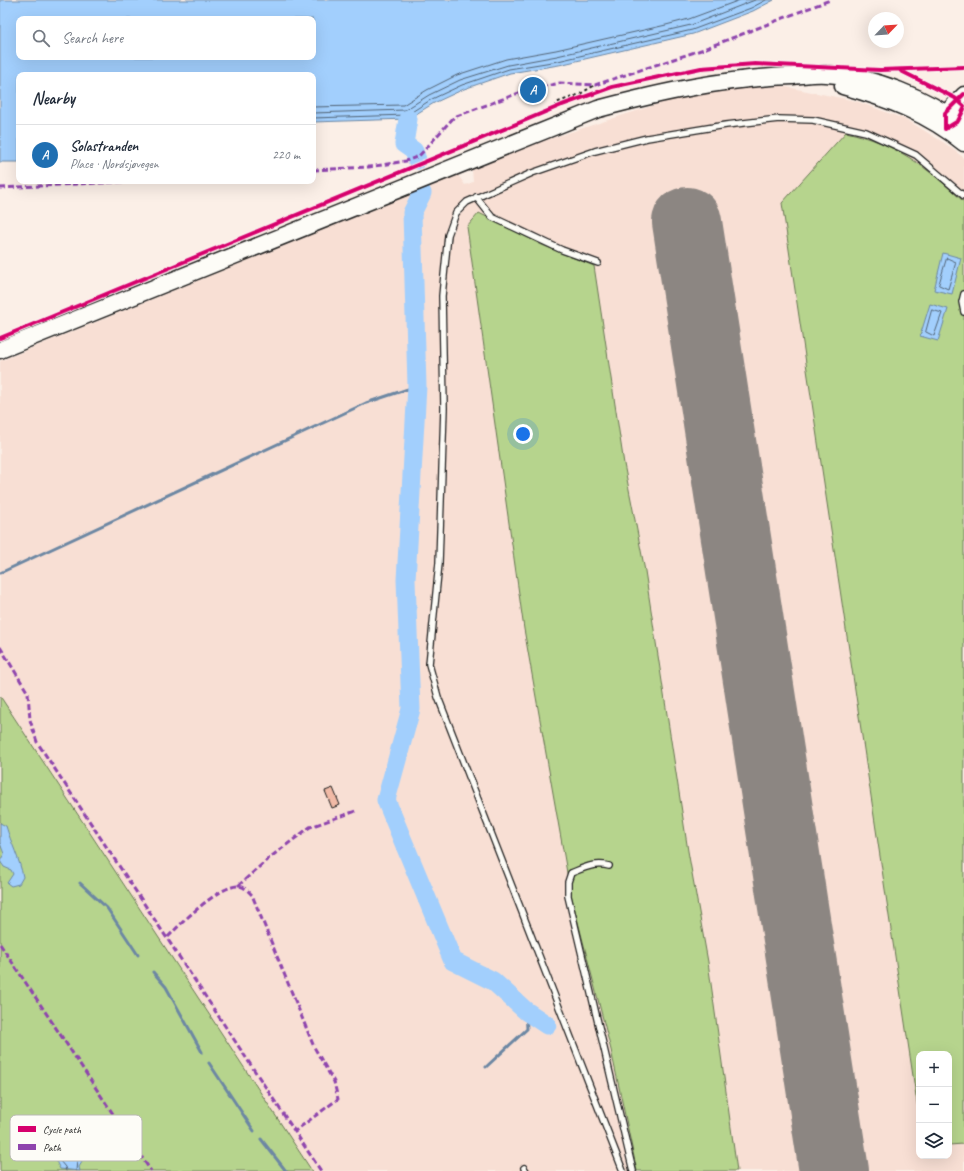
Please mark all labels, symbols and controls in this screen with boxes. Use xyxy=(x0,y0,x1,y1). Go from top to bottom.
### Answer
north arrow xyxy=(868,12,904,48)
search box xyxy=(16,16,316,60)
icon: search xyxy=(30,27,52,49)
text: Search here xyxy=(62,29,123,48)
pin: A xyxy=(520,75,546,105)
text: Nearby xyxy=(32,88,75,109)
text: Solastranden xyxy=(70,137,138,156)
text: A xyxy=(42,147,48,163)
text: 220 m xyxy=(272,147,300,163)
text: Place · Nordsjøvegen xyxy=(70,156,159,172)
your location xyxy=(513,424,533,444)
map controls xyxy=(916,1051,952,1159)
button: + xyxy=(916,1051,952,1087)
button: − xyxy=(916,1087,952,1123)
legend xyxy=(10,1115,142,1161)
text: Cycle path xyxy=(43,1122,82,1136)
button: layers xyxy=(916,1123,952,1159)
text: Path xyxy=(43,1140,62,1154)

